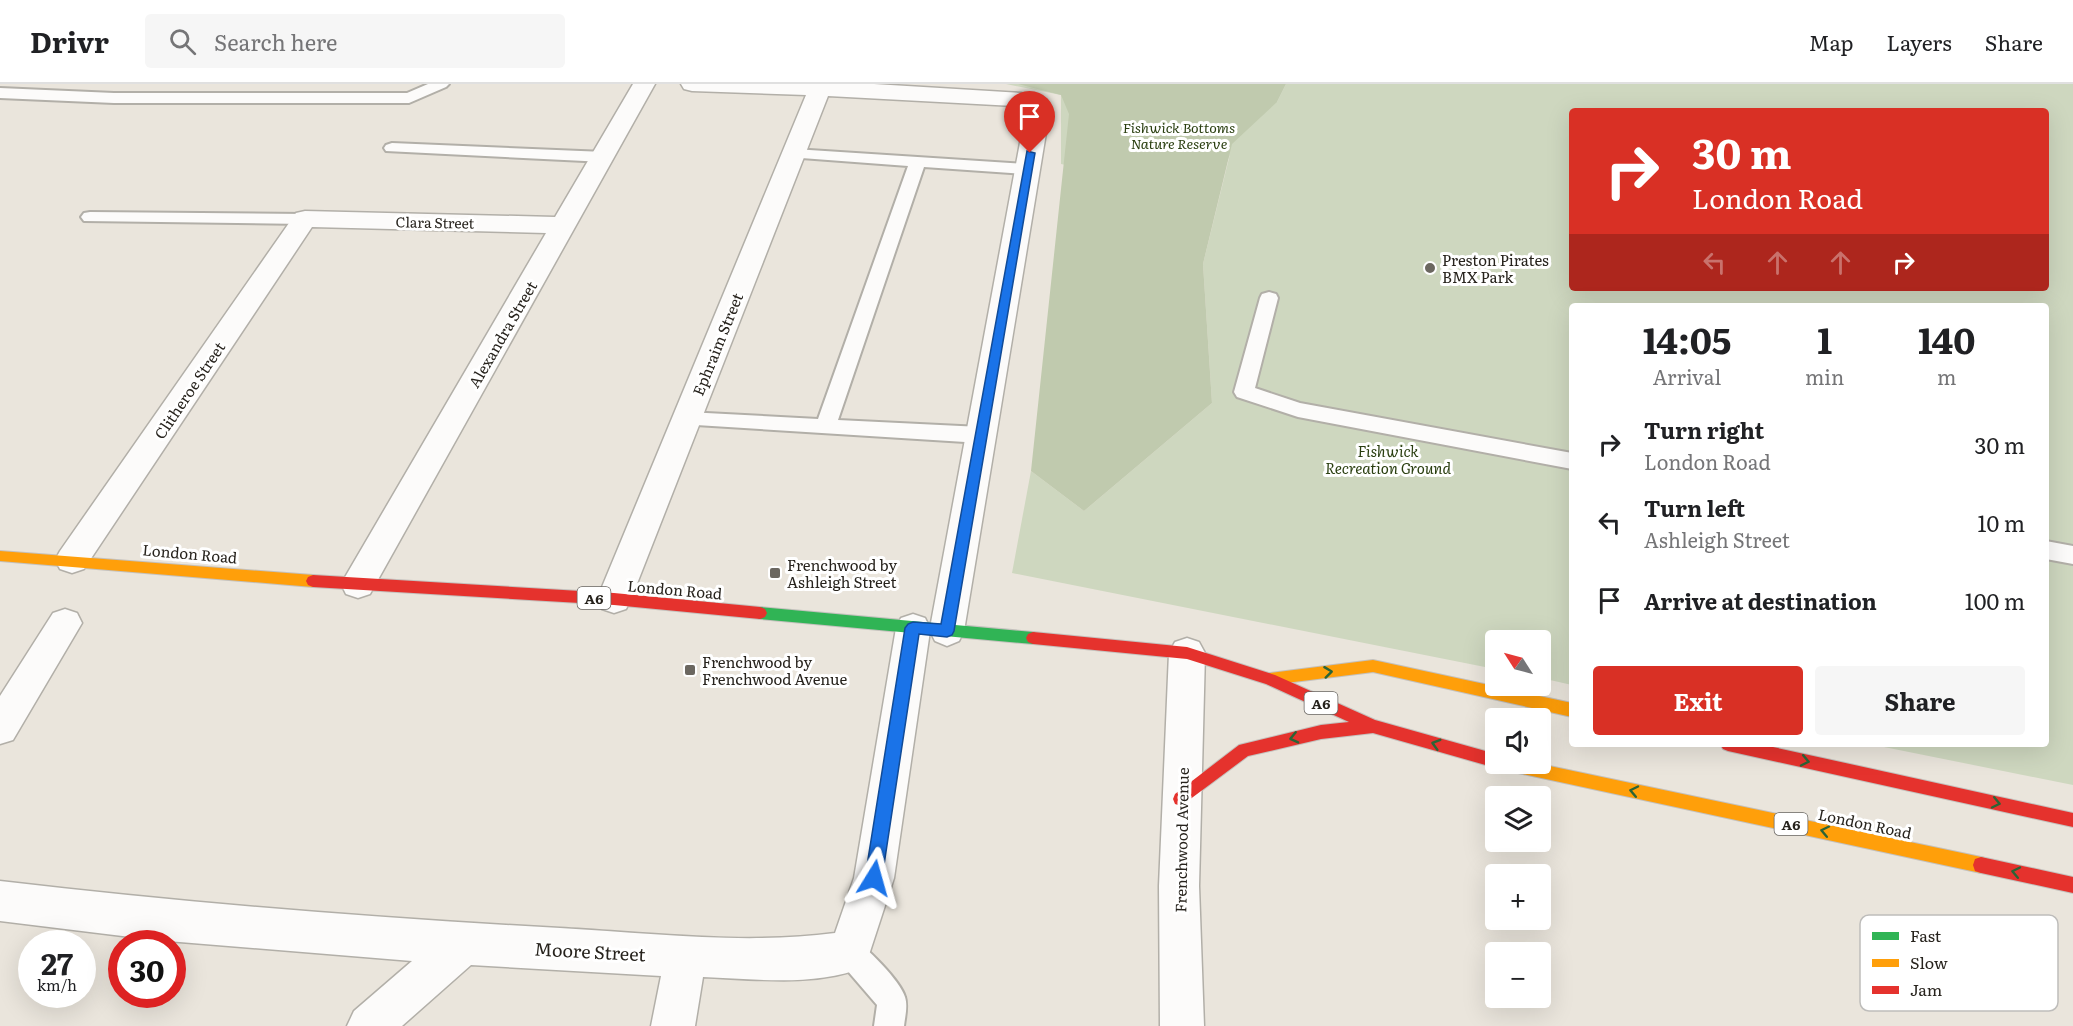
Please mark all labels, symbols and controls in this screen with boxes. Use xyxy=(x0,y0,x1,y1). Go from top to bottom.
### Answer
search box xyxy=(145,14,565,68)
text: Drivr xyxy=(30,20,109,62)
icon: search xyxy=(166,25,199,58)
text: Search here xyxy=(214,25,337,58)
text: Map xyxy=(1809,26,1854,57)
text: Layers xyxy=(1887,26,1952,57)
text: Share xyxy=(1985,26,2043,57)
pin xyxy=(1004,91,1055,153)
icon: arrive xyxy=(1013,100,1046,133)
park label: Fishwick Bottoms Nature Reserve xyxy=(1123,117,1235,153)
text: 30 m xyxy=(1692,120,1792,182)
icon: right xyxy=(1593,132,1671,210)
text: London Road xyxy=(1692,177,1863,217)
street label: Clara Street xyxy=(395,211,475,233)
icon: left xyxy=(1698,246,1731,279)
icon: ahead xyxy=(1761,246,1794,279)
icon: ahead xyxy=(1824,246,1857,279)
icon: right xyxy=(1887,246,1920,279)
place label: Preston Pirates BMX Park xyxy=(1442,248,1549,288)
marker: Preston Pirates BMX Park xyxy=(1423,261,1437,275)
street label: Alexandra Street xyxy=(462,276,542,392)
street label: Ephraim Street xyxy=(686,289,748,399)
text: 14:05 xyxy=(1643,312,1731,365)
text: 1 xyxy=(1817,312,1832,365)
text: 140 xyxy=(1918,312,1975,365)
street label: Clitheroe Street xyxy=(148,337,230,443)
text: Arrival xyxy=(1653,361,1721,391)
text: min xyxy=(1805,361,1844,391)
text: m xyxy=(1937,361,1956,391)
text: Turn right xyxy=(1644,413,1764,446)
icon: right xyxy=(1593,428,1626,461)
text: 30 m xyxy=(1975,428,2025,461)
park label: Fishwick Recreation Ground xyxy=(1325,439,1451,479)
text: London Road xyxy=(1644,446,1771,476)
text: Turn left xyxy=(1644,491,1745,524)
icon: left xyxy=(1593,506,1626,539)
text: 10 m xyxy=(1978,506,2025,539)
text: Ashleigh Street xyxy=(1644,524,1790,554)
street label: London Road xyxy=(142,537,238,569)
place label: Frenchwood by Ashleigh Street xyxy=(787,553,897,593)
marker: Frenchwood by Ashleigh Street xyxy=(768,566,782,580)
street label: London Road xyxy=(627,573,723,605)
icon: arrive xyxy=(1593,584,1626,617)
text: Arrive at destination xyxy=(1644,584,1877,617)
text: 100 m xyxy=(1965,584,2025,617)
road number: A6 xyxy=(578,587,610,609)
north arrow xyxy=(1485,630,1551,696)
map controls xyxy=(1485,630,1551,1008)
place label: Frenchwood by Frenchwood Avenue xyxy=(702,650,847,690)
marker: Frenchwood by Frenchwood Avenue xyxy=(683,663,697,677)
one-way arrow xyxy=(1323,666,1332,678)
button: Exit xyxy=(1593,666,1803,735)
button: Share xyxy=(1815,666,2025,735)
road number: A6 xyxy=(1304,692,1338,714)
button: sound xyxy=(1485,708,1551,774)
one-way arrow xyxy=(1289,731,1299,744)
one-way arrow xyxy=(1431,739,1442,751)
one-way arrow xyxy=(1800,754,1810,767)
street label: Frenchwood Avenue xyxy=(1168,767,1194,913)
one-way arrow xyxy=(1630,785,1640,798)
button: layers xyxy=(1485,786,1551,852)
one-way arrow xyxy=(1990,795,2000,808)
street label: London Road xyxy=(1816,802,1914,844)
road number: A6 xyxy=(1774,813,1808,835)
one-way arrow xyxy=(1820,826,1830,839)
position arrow xyxy=(842,846,906,910)
button: + xyxy=(1485,864,1551,930)
one-way arrow xyxy=(2011,867,2021,880)
legend xyxy=(1860,915,2058,1011)
text: Fast xyxy=(1910,923,1942,947)
speed limit sign: 30 xyxy=(108,930,186,1008)
street label: Moore Street xyxy=(534,935,647,967)
text: 27 xyxy=(41,940,73,984)
button: − xyxy=(1485,942,1551,1008)
text: Slow xyxy=(1910,950,1948,974)
text: km/h xyxy=(37,973,77,996)
text: Jam xyxy=(1910,977,1943,1001)

